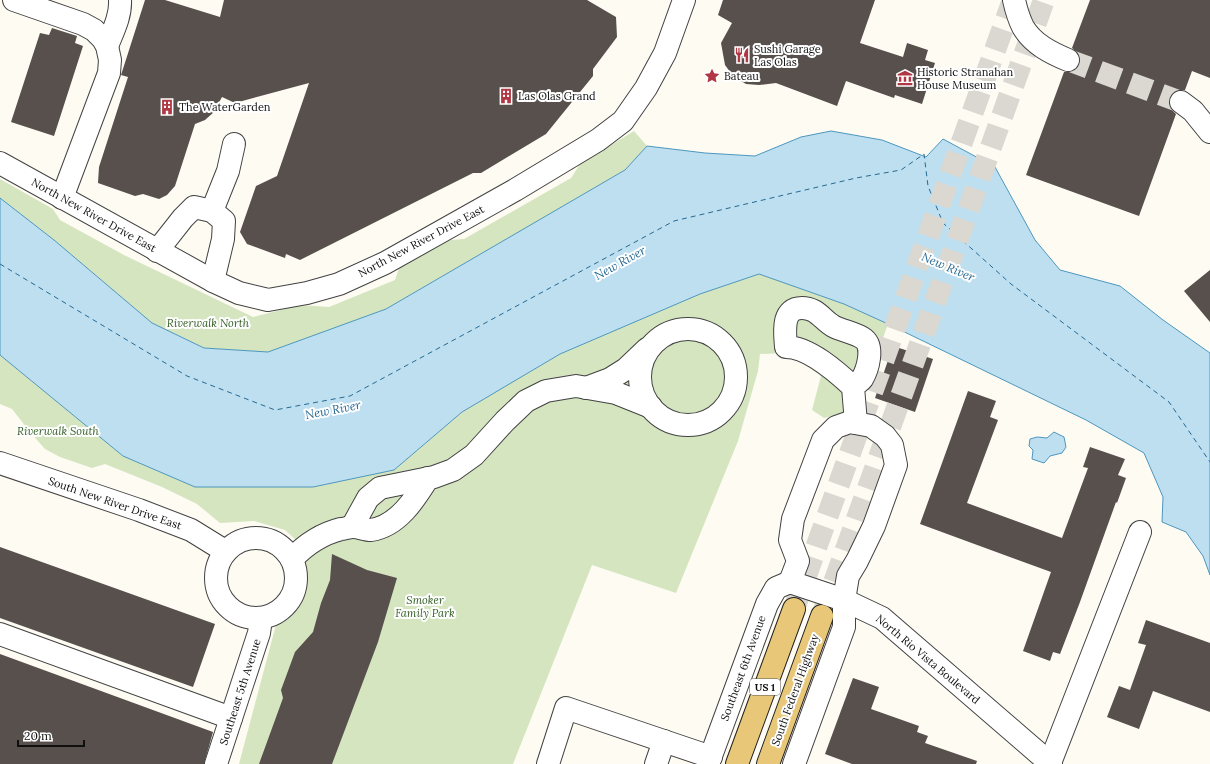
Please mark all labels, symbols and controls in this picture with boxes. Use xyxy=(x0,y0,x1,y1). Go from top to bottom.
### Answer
place label: Sushi Garage Las Olas xyxy=(754,42,821,69)
restaurant icon: Sushi Garage Las Olas xyxy=(733,46,751,64)
place label: Historic Stranahan House Museum xyxy=(917,65,1013,92)
place icon: Bateau xyxy=(703,67,721,85)
place label: Bateau xyxy=(724,69,759,83)
museum icon: Historic Stranahan House Museum xyxy=(896,69,914,87)
building icon: Las Olas Grand xyxy=(497,87,515,105)
place label: Las Olas Grand xyxy=(518,89,596,103)
building icon: The WaterGarden xyxy=(158,98,176,116)
place label: The WaterGarden xyxy=(179,100,271,114)
street label: North New River Drive East xyxy=(29,175,160,256)
street label: North New River Drive East xyxy=(356,201,487,280)
water label: New River xyxy=(591,242,648,283)
water label: New River xyxy=(919,249,978,285)
park label: Riverwalk North xyxy=(167,316,250,330)
water label: New River xyxy=(304,397,363,422)
park label: Riverwalk South xyxy=(17,424,100,438)
street label: South New River Drive East xyxy=(46,474,184,533)
park label: Smoker Family Park xyxy=(395,593,455,620)
street label: North Rio Vista Boulevard xyxy=(873,611,983,707)
street label: Southeast 6th Avenue xyxy=(717,613,769,723)
street label: South Federal Highway xyxy=(768,632,822,748)
street label: Southeast 5th Avenue xyxy=(216,637,264,747)
road number: US 1 xyxy=(750,679,780,695)
scale bar xyxy=(18,722,84,748)
text: 20 m xyxy=(24,728,52,743)

